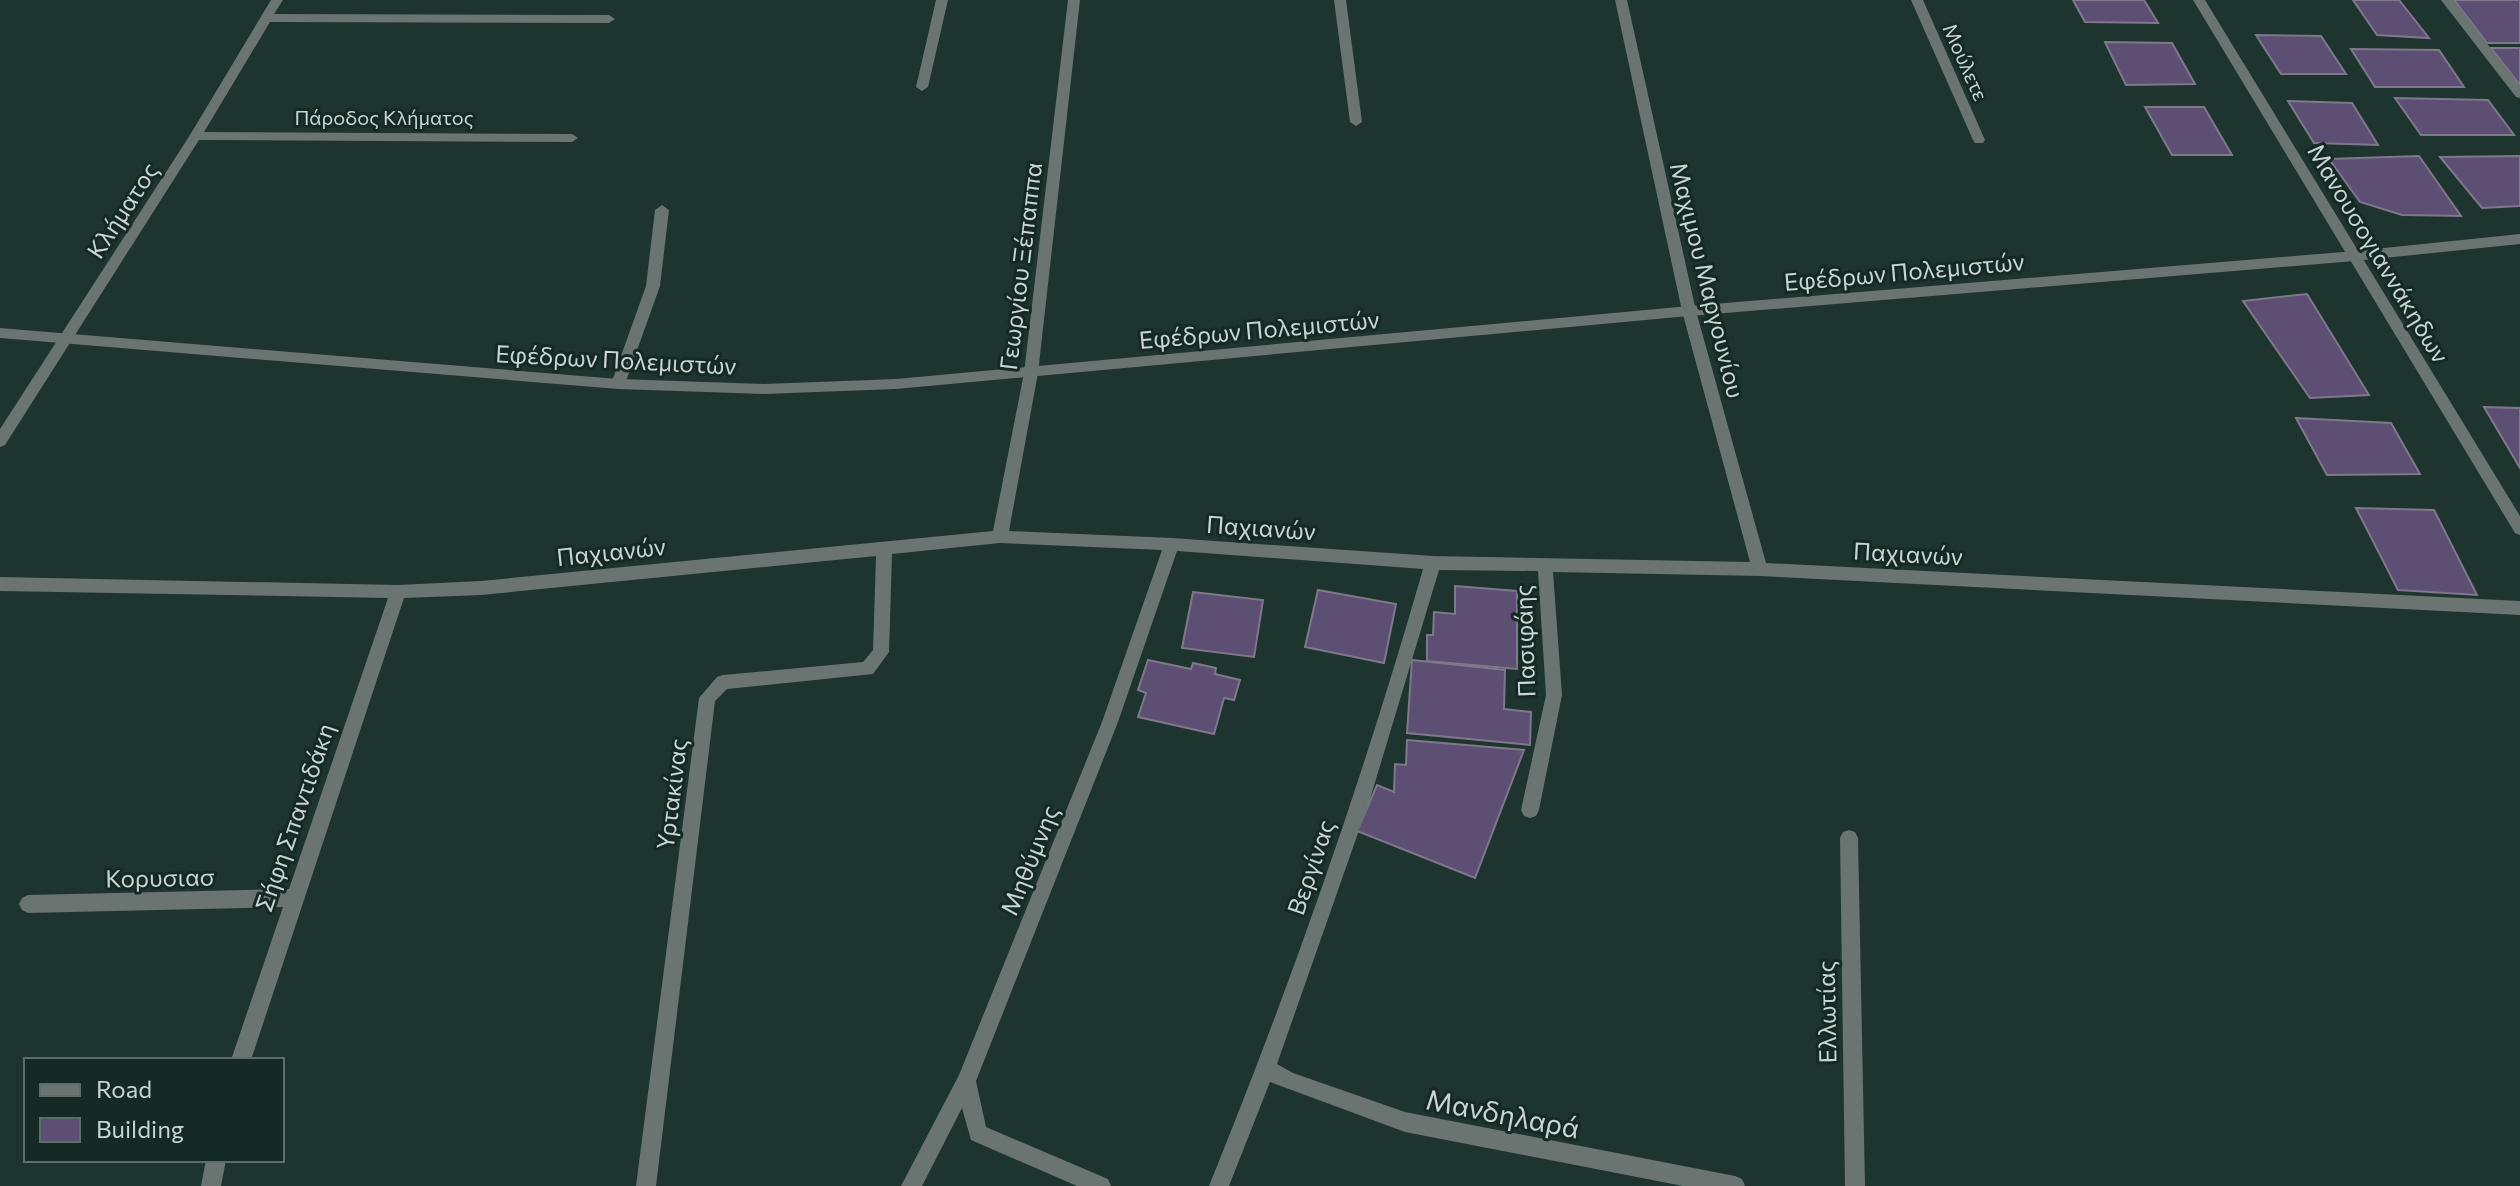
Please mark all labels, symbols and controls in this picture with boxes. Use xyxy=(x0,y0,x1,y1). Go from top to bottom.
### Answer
street label: Μούλετε xyxy=(1938,20,1994,104)
street label: Πάροδος Κλήματος xyxy=(294,105,474,129)
street label: Μανουσογιαννάκηδων xyxy=(2302,138,2456,368)
street label: Κλήματος xyxy=(80,157,164,263)
street label: Μαχιμου Mαργουνίου xyxy=(1665,159,1751,401)
street label: Γεωργίου Ξέπαππα xyxy=(993,160,1047,372)
street label: Εφέδρων Πολεμιστών xyxy=(1783,246,2025,296)
street label: Εφέδρων Πολεμιστών xyxy=(1138,304,1380,354)
street label: Εφέδρων Πολεμιστών xyxy=(495,338,737,380)
street label: Παχιανών xyxy=(1205,509,1317,545)
street label: Παχιανών xyxy=(555,531,667,571)
street label: Παχιανών xyxy=(1852,536,1964,570)
street label: Πασιφάης xyxy=(1508,584,1540,698)
street label: Σήφη Σπαντιδάκη xyxy=(248,719,340,915)
street label: Υρτακίνας xyxy=(650,737,692,851)
street label: Μηθύμνης xyxy=(994,801,1064,919)
street label: Βεργίνας xyxy=(1280,816,1340,918)
street label: Κορυσιασ xyxy=(105,862,215,892)
street label: Ελλωτίας xyxy=(1811,960,1841,1064)
legend xyxy=(24,1058,284,1162)
text: Road xyxy=(96,1074,152,1103)
street label: Μανδηλαρά xyxy=(1423,1081,1583,1145)
text: Building xyxy=(96,1114,184,1143)

